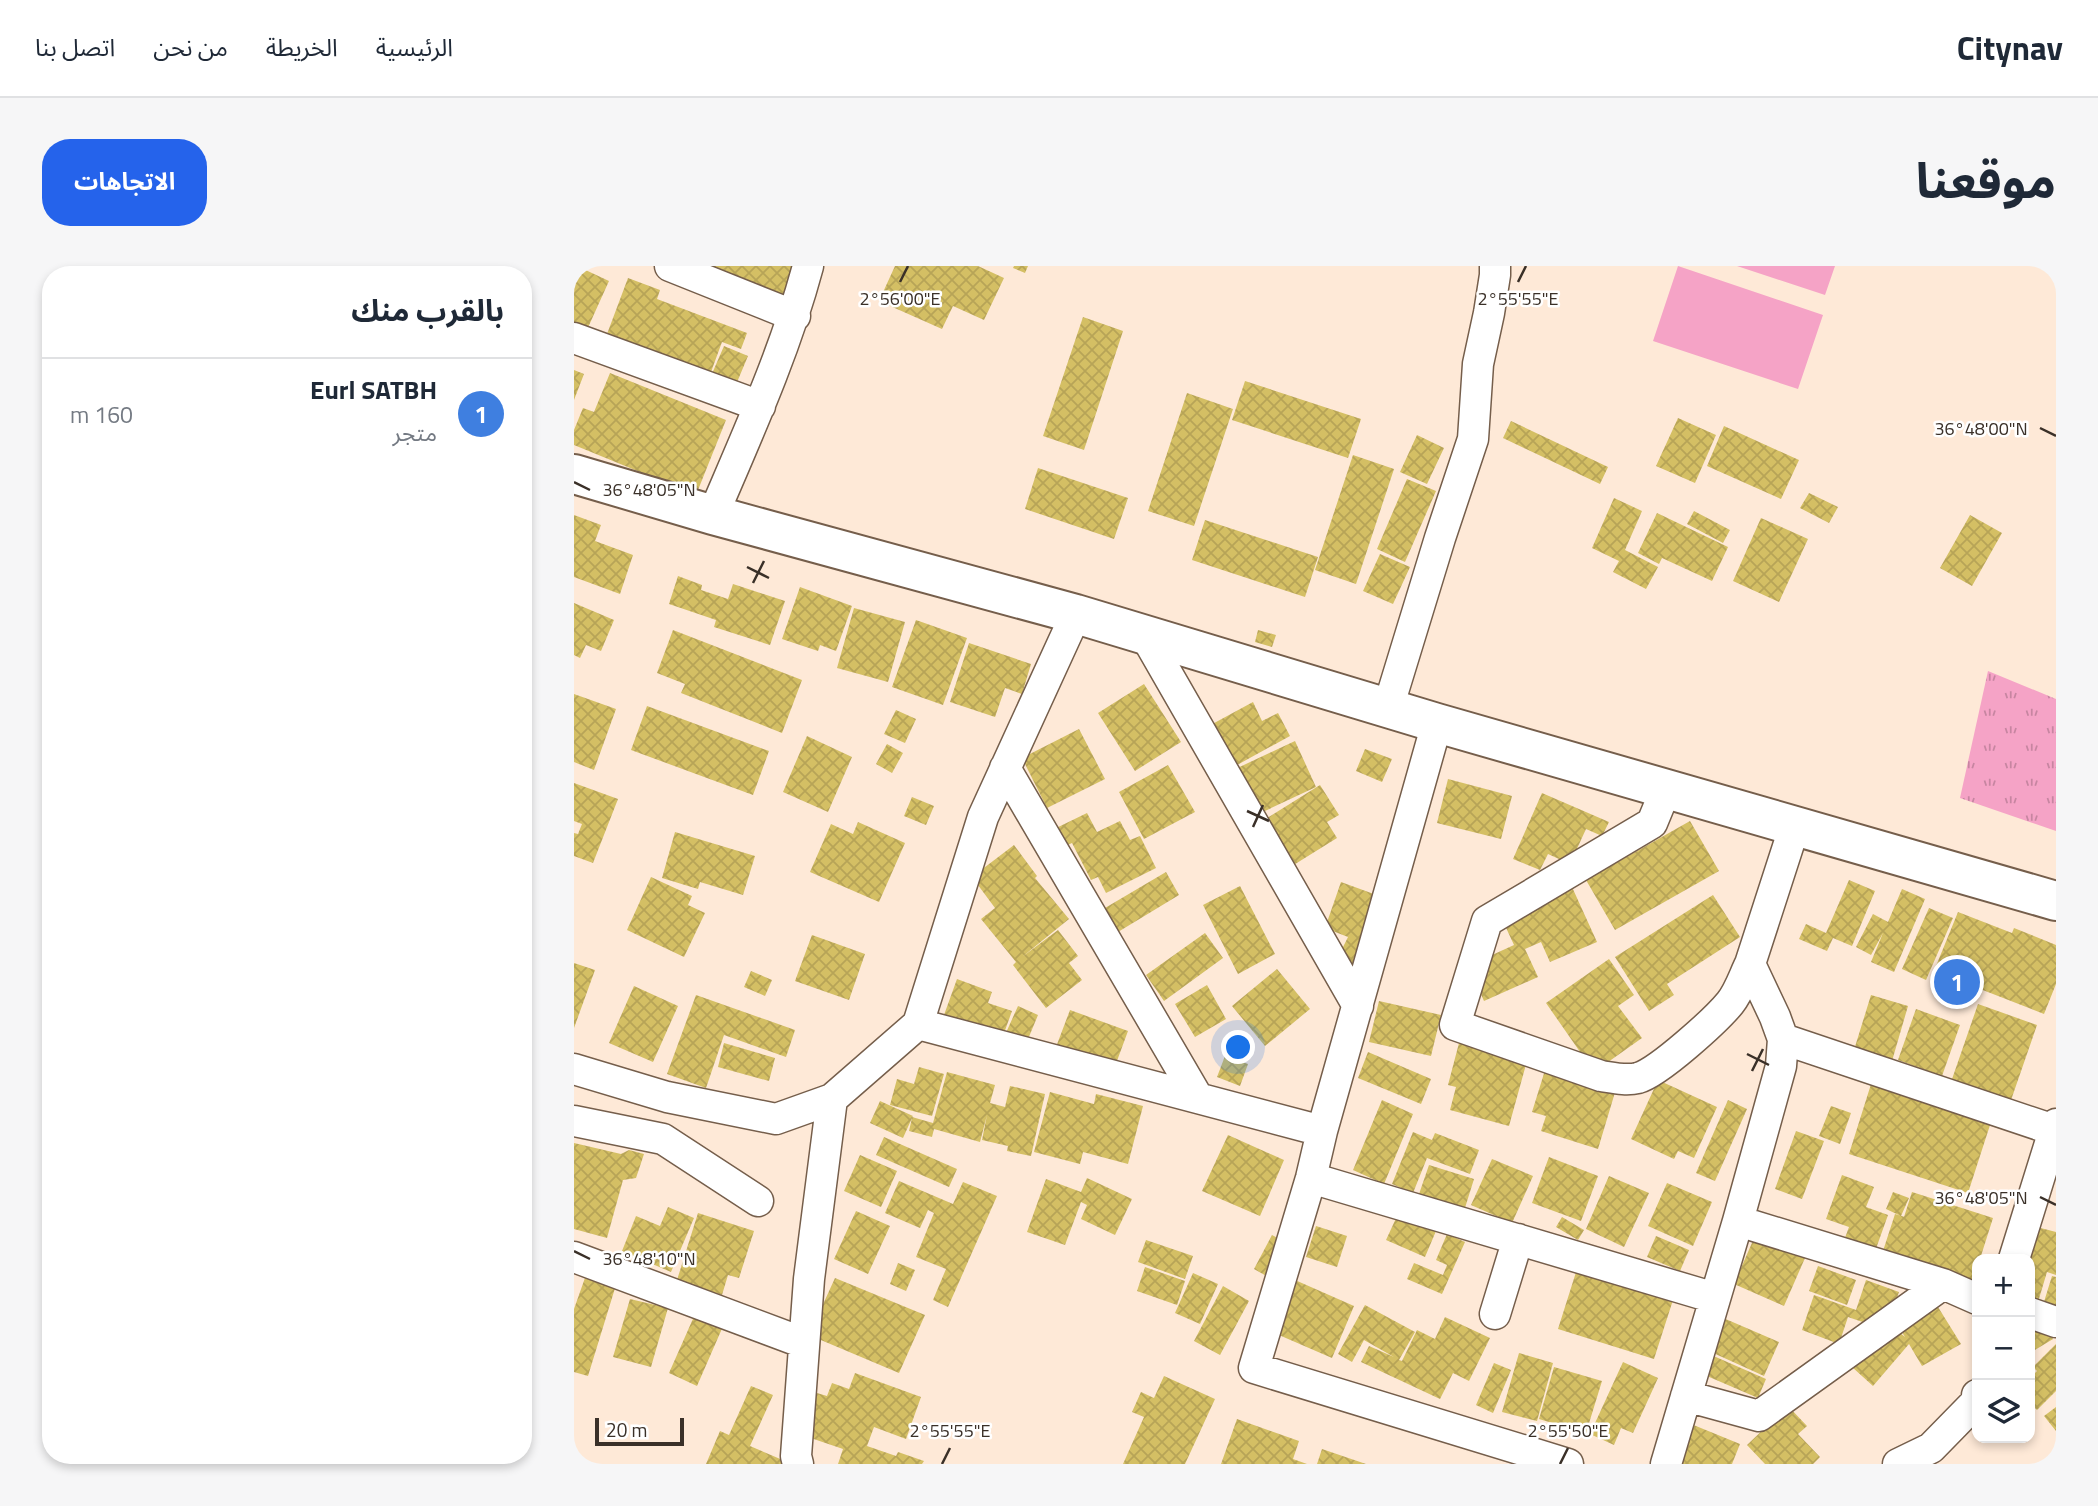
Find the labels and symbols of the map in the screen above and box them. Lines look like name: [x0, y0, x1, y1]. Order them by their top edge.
text: 2°56'00"E: [860, 285, 940, 312]
text: 2°55'55"E: [1478, 285, 1558, 312]
text: 36°48'00"N: [1934, 415, 2028, 442]
text: 36°48'05"N: [602, 476, 696, 503]
pin: 1: [1934, 956, 1980, 1008]
your location: [1221, 1030, 1255, 1064]
text: 36°48'05"N: [1934, 1184, 2028, 1211]
text: 36°48'10"N: [602, 1245, 696, 1272]
scale bar: [595, 1415, 684, 1447]
text: 2°55'55"E: [910, 1417, 990, 1444]
text: 2°55'50"E: [1528, 1417, 1608, 1444]

